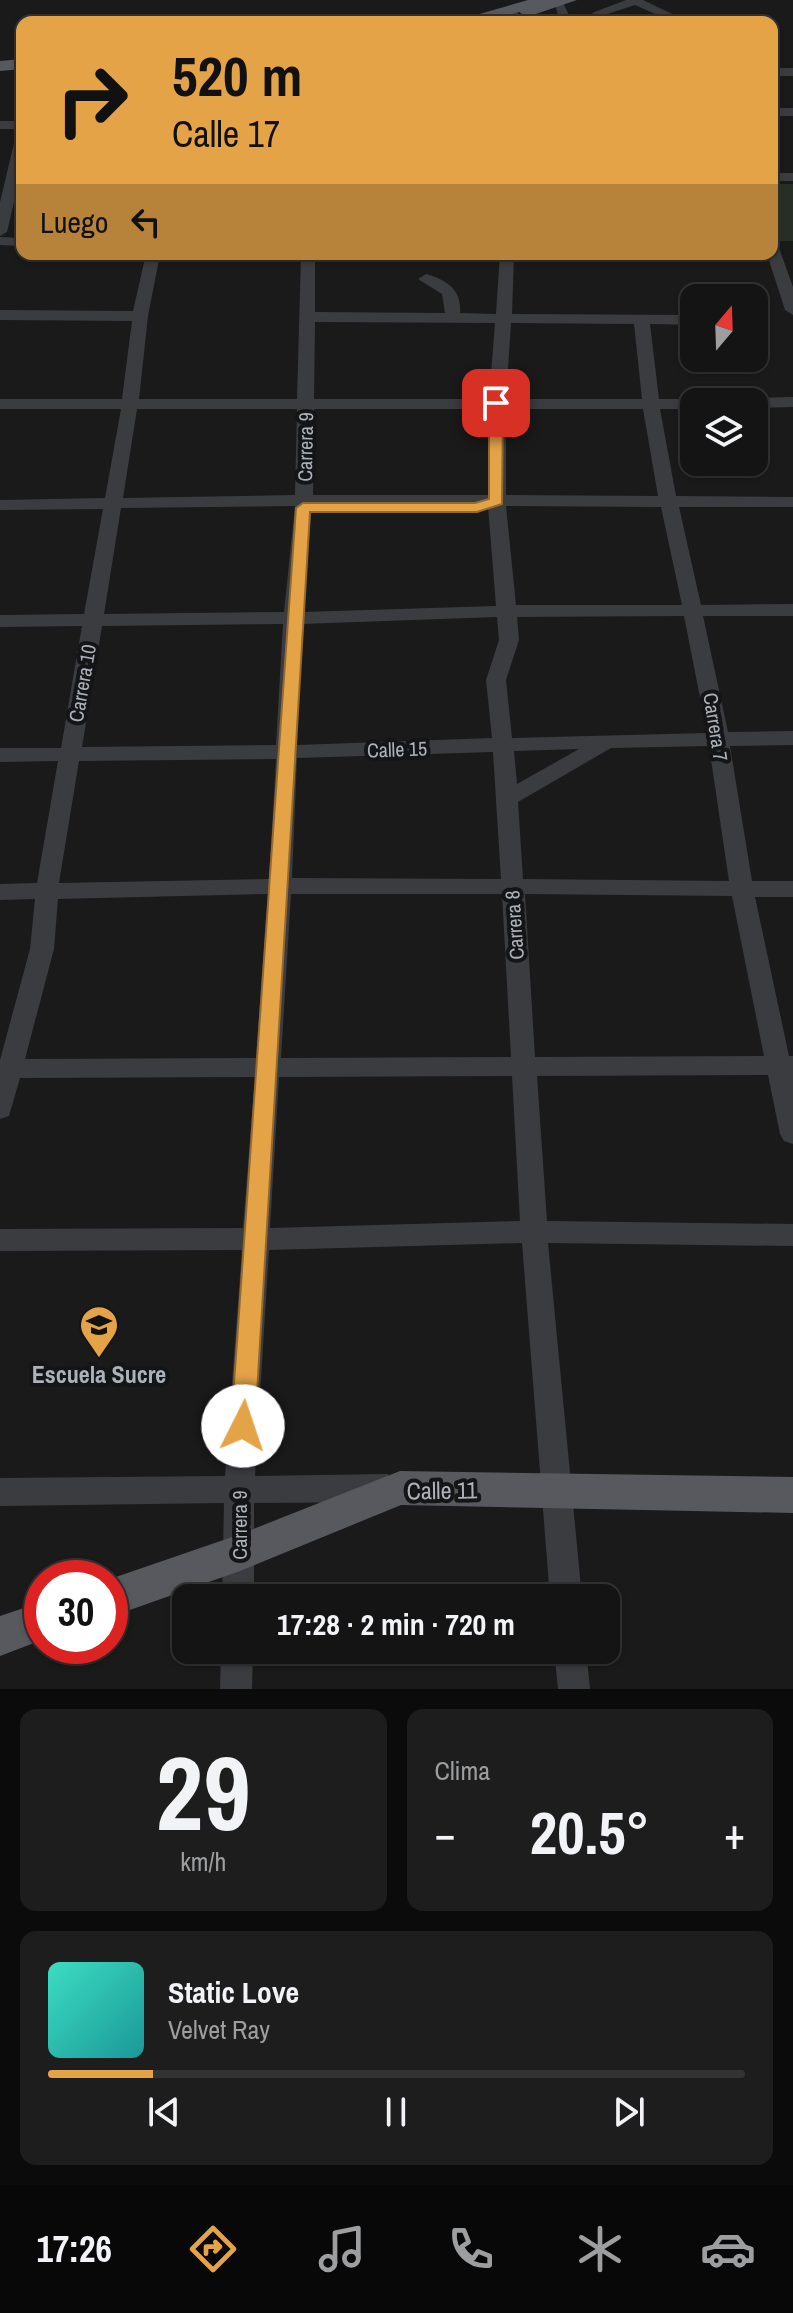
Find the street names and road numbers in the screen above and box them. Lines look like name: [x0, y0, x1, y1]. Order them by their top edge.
street label: Carrera 9: [291, 412, 319, 482]
street label: Carrera 10: [62, 642, 102, 724]
street label: Carrera 7: [697, 691, 735, 763]
street label: Calle 15: [366, 734, 428, 764]
street label: Carrera 8: [498, 890, 530, 960]
street label: Calle 11: [406, 1473, 478, 1507]
street label: Carrera 9: [226, 1490, 253, 1560]

